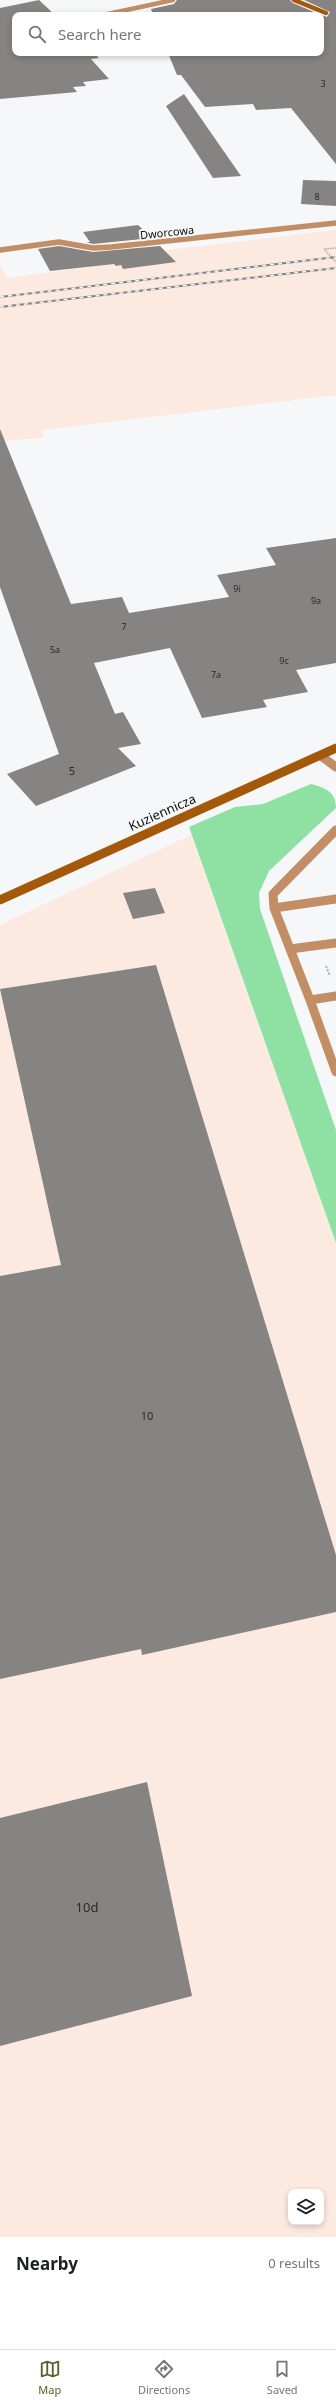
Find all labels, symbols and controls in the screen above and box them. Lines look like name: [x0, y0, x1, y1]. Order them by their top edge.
search box: [12, 12, 324, 56]
icon: search: [26, 23, 48, 45]
text: Search here: [58, 24, 141, 44]
house number: 3: [320, 77, 326, 90]
house number: 8: [314, 190, 320, 203]
street label: Dworcowa: [139, 222, 195, 242]
house number: 9i: [233, 582, 241, 595]
house number: 9a: [311, 594, 321, 607]
house number: 7: [121, 620, 127, 633]
house number: 5a: [50, 643, 60, 656]
house number: 9c: [279, 654, 289, 667]
house number: 7a: [211, 668, 221, 681]
house number: 5: [69, 763, 75, 778]
street label: Kuziennicza: [125, 789, 199, 835]
house number: 10: [141, 1408, 153, 1423]
house number: 10d: [76, 1898, 98, 1916]
map controls: [288, 2189, 324, 2225]
button: layers: [288, 2189, 324, 2225]
text: Nearby: [16, 2252, 78, 2275]
text: 0 results: [268, 2254, 320, 2272]
tab: Map: [38, 2358, 61, 2397]
tab: Directions: [138, 2358, 190, 2397]
tab: Saved: [267, 2358, 298, 2397]

